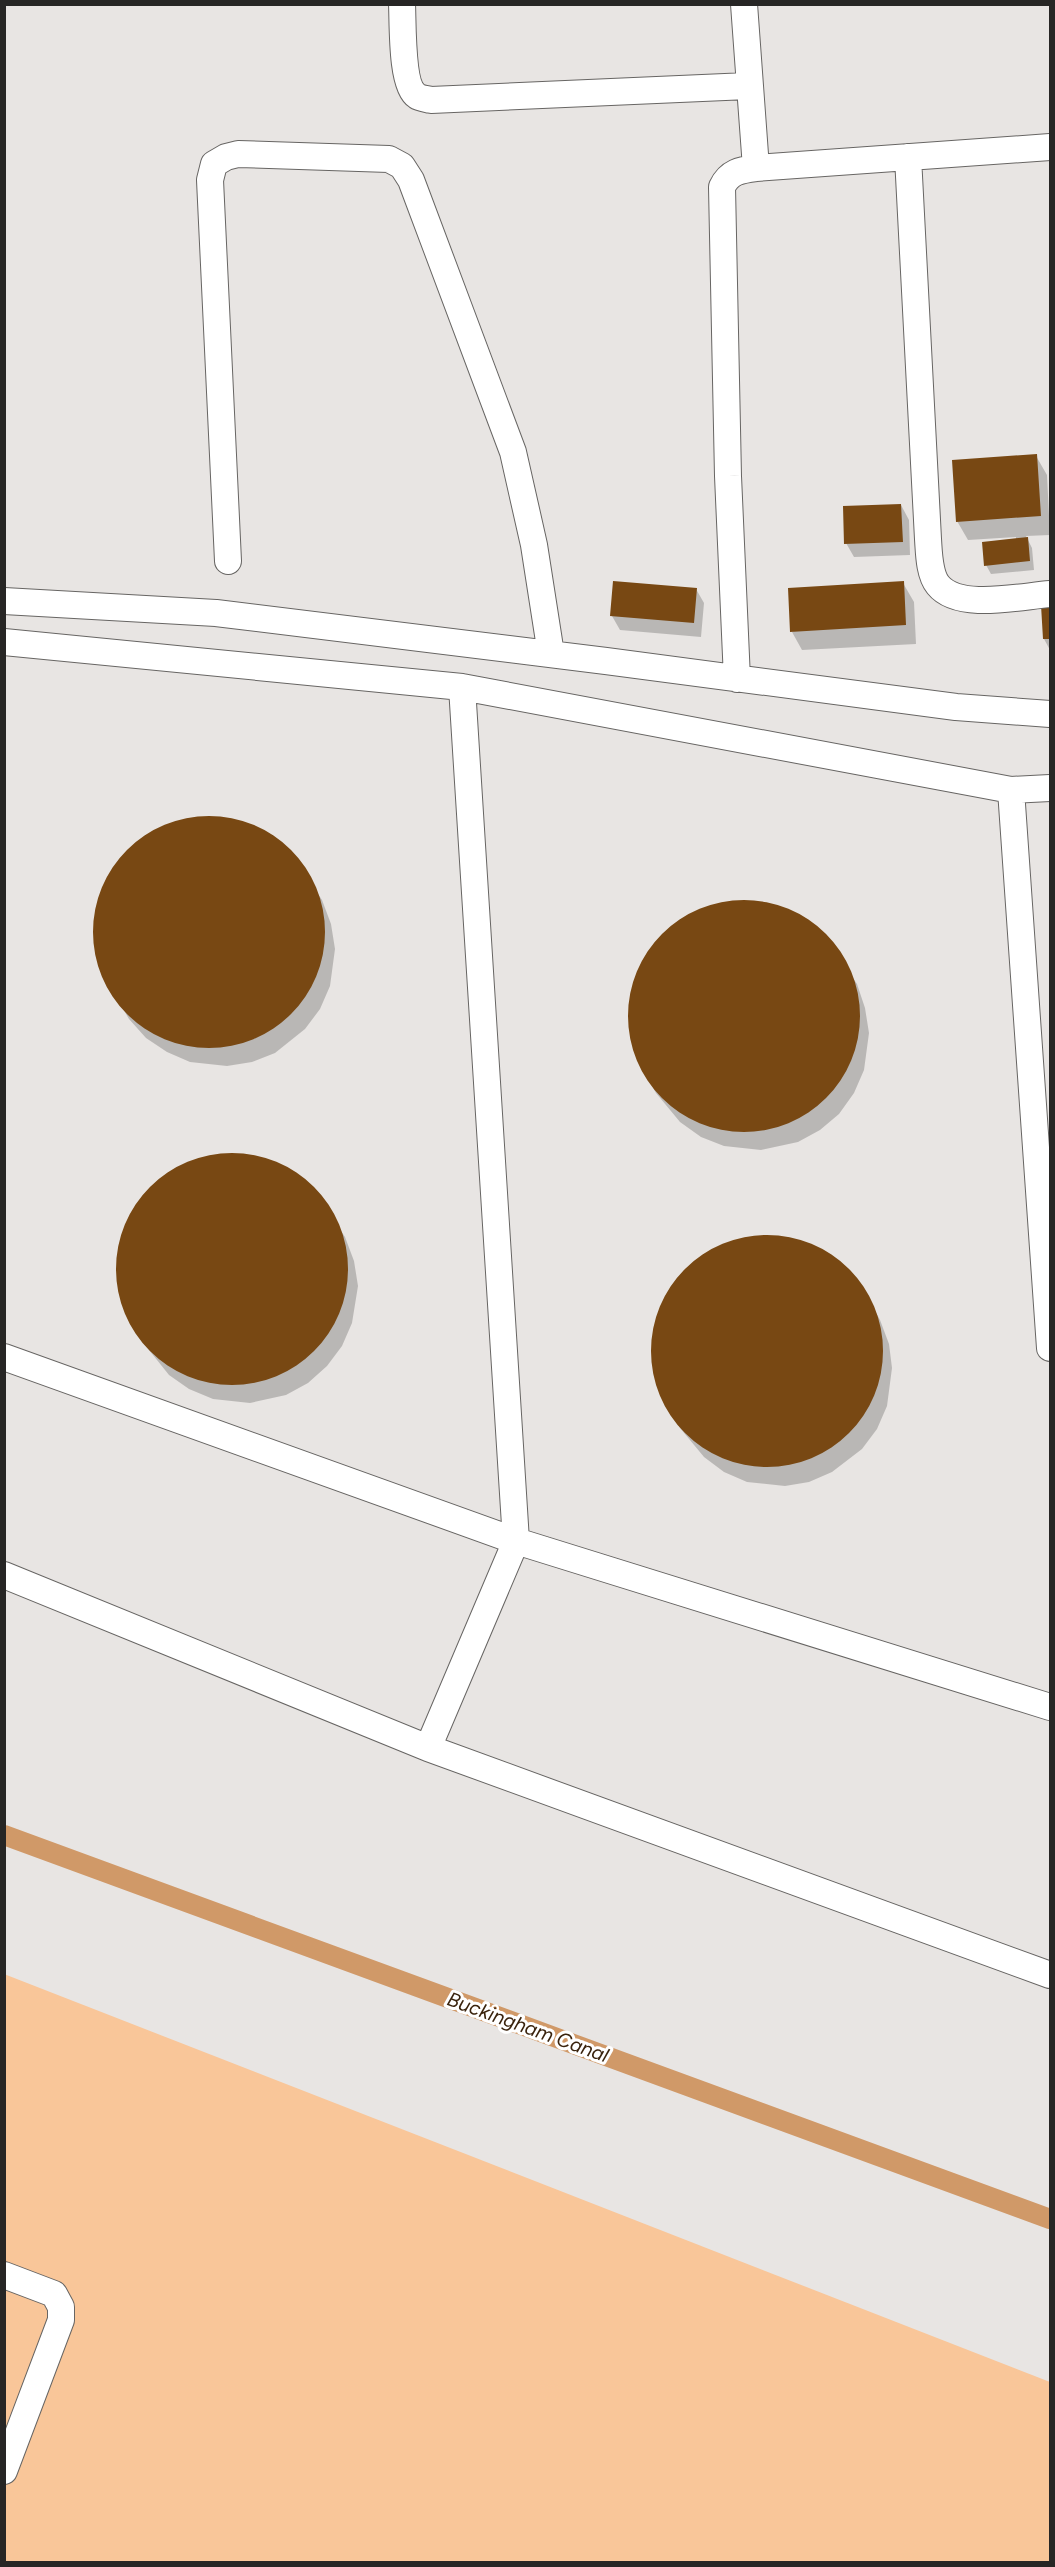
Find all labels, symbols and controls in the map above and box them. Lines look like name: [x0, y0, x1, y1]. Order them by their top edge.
water label: Buckingham Canal: [444, 1987, 612, 2068]

